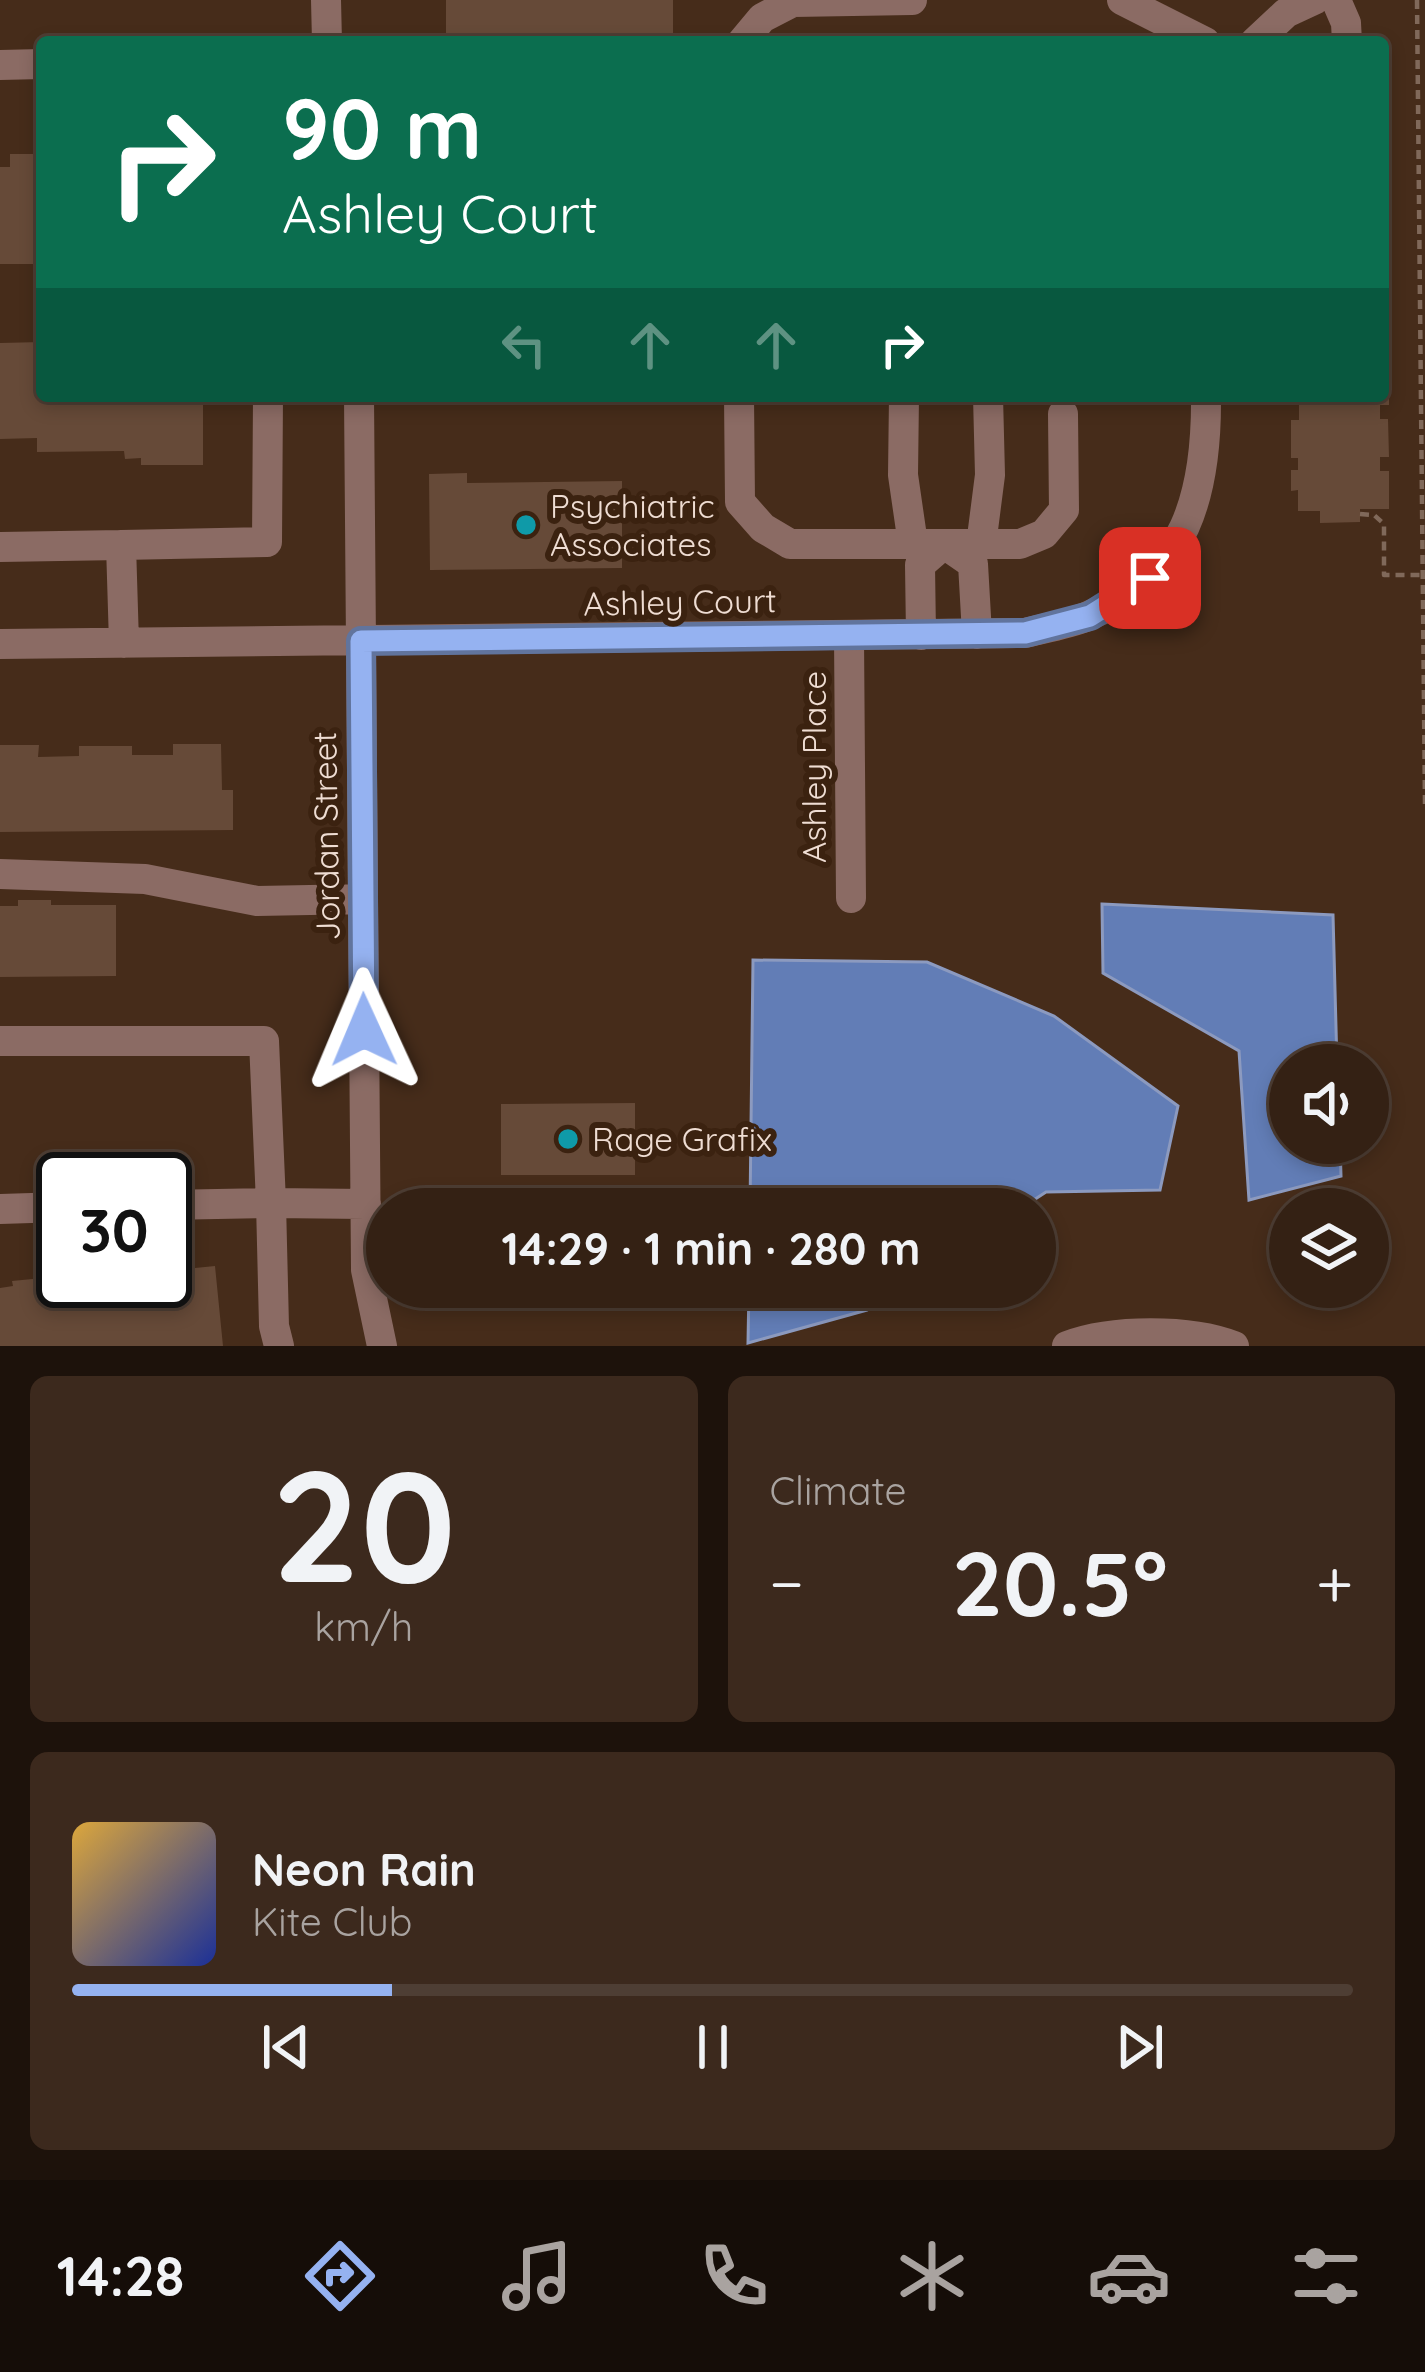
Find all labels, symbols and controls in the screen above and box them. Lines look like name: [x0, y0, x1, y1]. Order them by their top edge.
text: 90 m: [282, 75, 482, 180]
icon: right: [84, 84, 240, 240]
text: Ashley Court: [282, 179, 598, 247]
icon: left: [491, 312, 557, 378]
icon: ahead: [617, 312, 683, 378]
icon: ahead: [743, 312, 809, 378]
icon: right: [869, 312, 935, 378]
place label: Psychiatric Associates: [550, 485, 715, 564]
marker: Psychiatric Associates: [513, 512, 539, 538]
pin: [1099, 527, 1201, 629]
icon: arrive: [1117, 545, 1183, 611]
street label: Ashley Court: [583, 579, 777, 624]
street label: Ashley Place: [793, 671, 834, 863]
street label: Jordan Street: [303, 731, 348, 941]
position arrow: [301, 967, 427, 1093]
map controls: [1269, 1044, 1389, 1308]
button: sound: [1269, 1044, 1389, 1164]
place label: Rage Grafix: [592, 1118, 772, 1159]
marker: Rage Grafix: [555, 1126, 581, 1152]
speed limit sign: 30: [36, 1152, 192, 1308]
button: layers: [1269, 1188, 1389, 1308]
text: 14:29 · 1 min · 280 m: [502, 1220, 920, 1276]
text: 20: [271, 1426, 456, 1621]
text: Climate: [770, 1466, 907, 1515]
text: 20.5°: [952, 1526, 1168, 1639]
text: −: [770, 1541, 804, 1624]
text: +: [1316, 1541, 1353, 1624]
text: km/h: [314, 1602, 413, 1651]
text: Neon Rain: [252, 1841, 476, 1897]
text: Kite Club: [252, 1897, 412, 1946]
icon: previous: [253, 2014, 319, 2080]
icon: pause: [680, 2014, 746, 2080]
icon: next: [1107, 2014, 1173, 2080]
icon: directions: [298, 2234, 382, 2318]
icon: music: [495, 2234, 579, 2318]
icon: phone: [692, 2234, 776, 2318]
icon: climate: [890, 2234, 974, 2318]
icon: car: [1087, 2234, 1171, 2318]
icon: filters: [1284, 2234, 1368, 2318]
text: 14:28: [57, 2242, 184, 2310]

